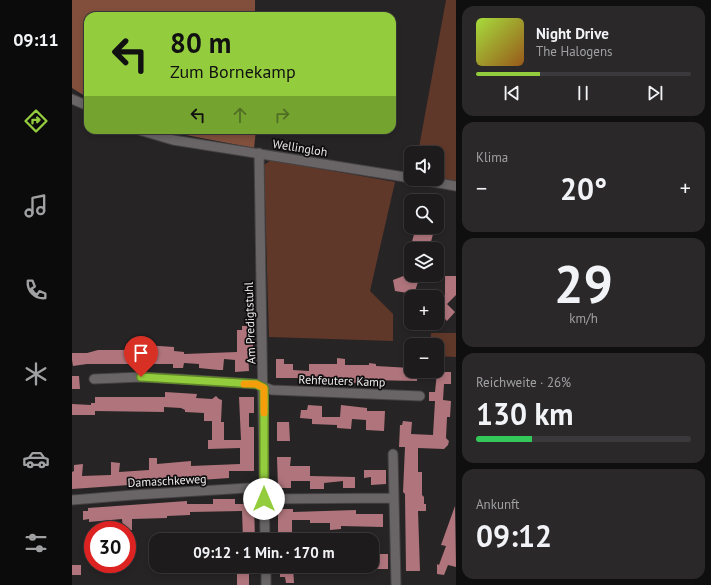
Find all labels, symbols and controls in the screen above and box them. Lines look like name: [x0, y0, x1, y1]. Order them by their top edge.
text: 80 m: [170, 24, 231, 61]
text: Night Drive: [536, 24, 609, 43]
text: 09:11: [13, 28, 59, 51]
icon: left: [104, 28, 156, 80]
text: The Halogens: [536, 43, 613, 60]
text: Zum Bornekamp: [170, 60, 296, 83]
icon: previous: [501, 82, 523, 104]
icon: pause: [572, 82, 594, 104]
icon: next: [644, 82, 666, 104]
icon: left: [187, 104, 209, 126]
icon: ahead: [229, 104, 251, 126]
icon: right: [271, 104, 293, 126]
icon: directions: [22, 107, 50, 135]
street label: Wellingloh: [272, 136, 329, 159]
map controls: [404, 146, 444, 378]
button: sound: [404, 146, 444, 186]
text: Klima: [476, 149, 508, 166]
text: 20°: [560, 169, 607, 208]
text: −: [476, 174, 487, 202]
text: +: [680, 174, 691, 202]
icon: music: [22, 192, 50, 220]
button: search: [404, 194, 444, 234]
button: layers: [404, 242, 444, 282]
text: 29: [554, 250, 613, 317]
icon: phone: [22, 276, 50, 304]
street label: Am Predigtstuhl: [241, 281, 258, 364]
button: +: [404, 290, 444, 330]
text: km/h: [569, 310, 598, 327]
pin: [124, 336, 158, 377]
button: −: [404, 338, 444, 378]
icon: arrive: [130, 342, 152, 364]
icon: climate: [22, 360, 50, 388]
street label: Rehfeuters Kamp: [298, 371, 386, 390]
text: Reichweite · 26%: [476, 374, 571, 391]
text: 130 km: [476, 394, 574, 433]
icon: car: [22, 445, 50, 473]
street label: Damaschkeweg: [127, 471, 207, 490]
position arrow: [243, 478, 285, 520]
text: Ankunft: [476, 496, 519, 513]
text: 09:12: [476, 516, 552, 555]
speed limit sign: 30: [84, 521, 136, 573]
icon: filters: [22, 529, 50, 557]
text: 09:12 · 1 Min. · 170 m: [193, 543, 335, 562]

